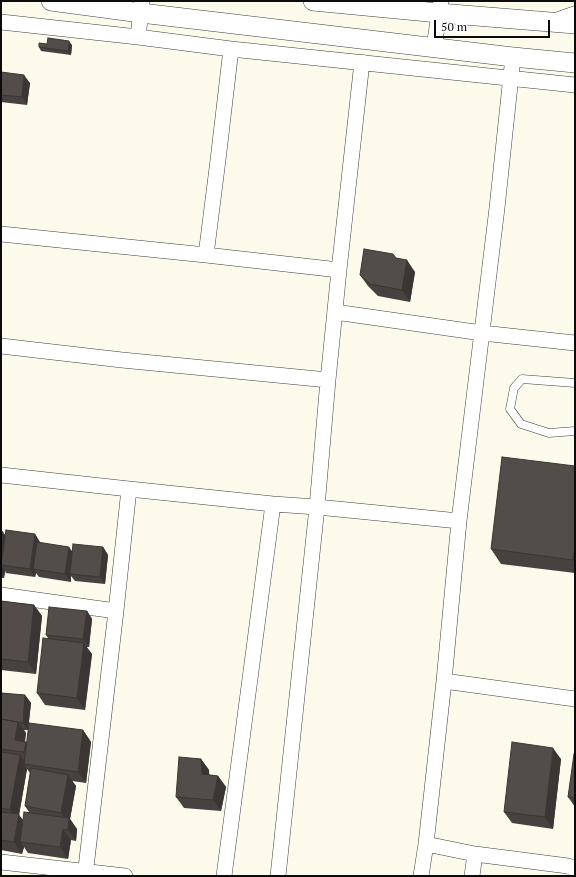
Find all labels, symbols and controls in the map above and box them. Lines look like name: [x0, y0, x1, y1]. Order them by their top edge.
scale bar: [436, 12, 552, 38]
text: 50 m: [441, 19, 467, 34]

